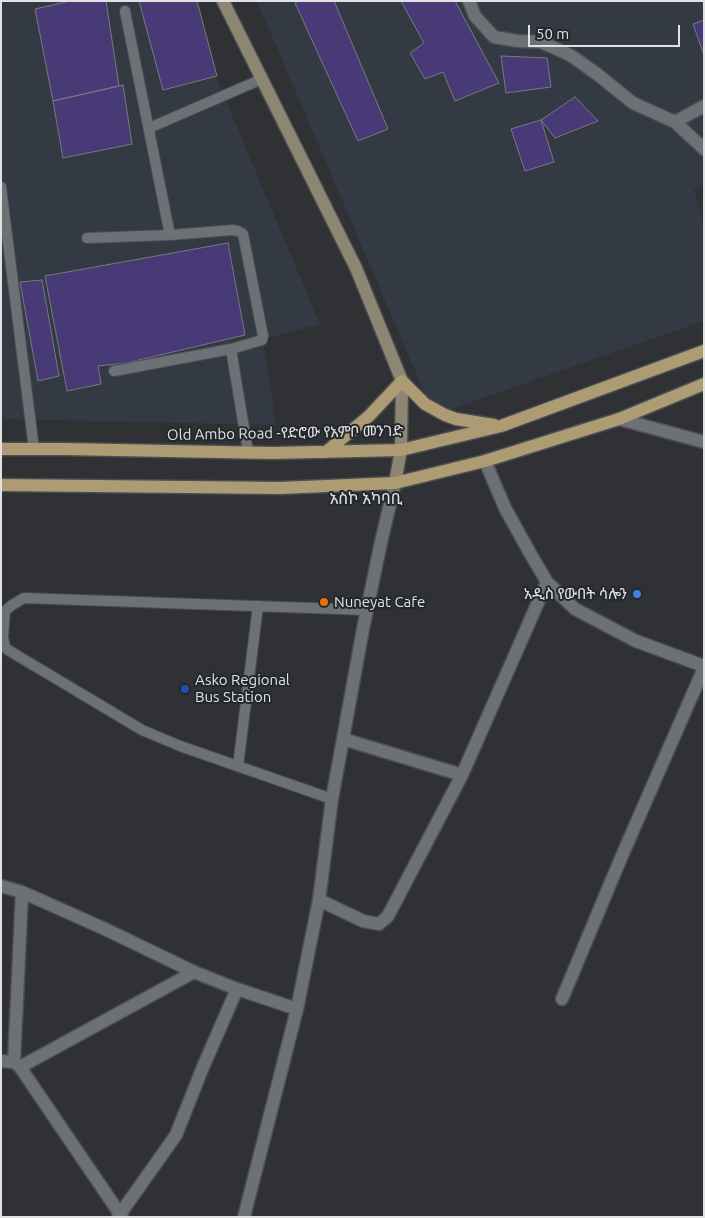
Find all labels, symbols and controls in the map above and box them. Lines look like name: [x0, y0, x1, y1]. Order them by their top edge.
scale bar: [530, 15, 682, 47]
text: 50 m: [536, 25, 569, 42]
street label: Old Ambo Road -የድሮው የአምቦ መንገድ: [167, 422, 403, 444]
district label: አስኮ አካባቢ: [330, 489, 402, 509]
place label: አዲስ የውበት ሳሎን: [524, 585, 627, 603]
marker: አዲስ የውበት ሳሎን: [631, 588, 643, 600]
place label: Nuneyat Cafe: [334, 593, 425, 611]
marker: Nuneyat Cafe: [318, 596, 330, 608]
place label: Asko Regional Bus Station: [195, 671, 290, 706]
marker: Asko Regional Bus Station: [179, 683, 191, 695]

